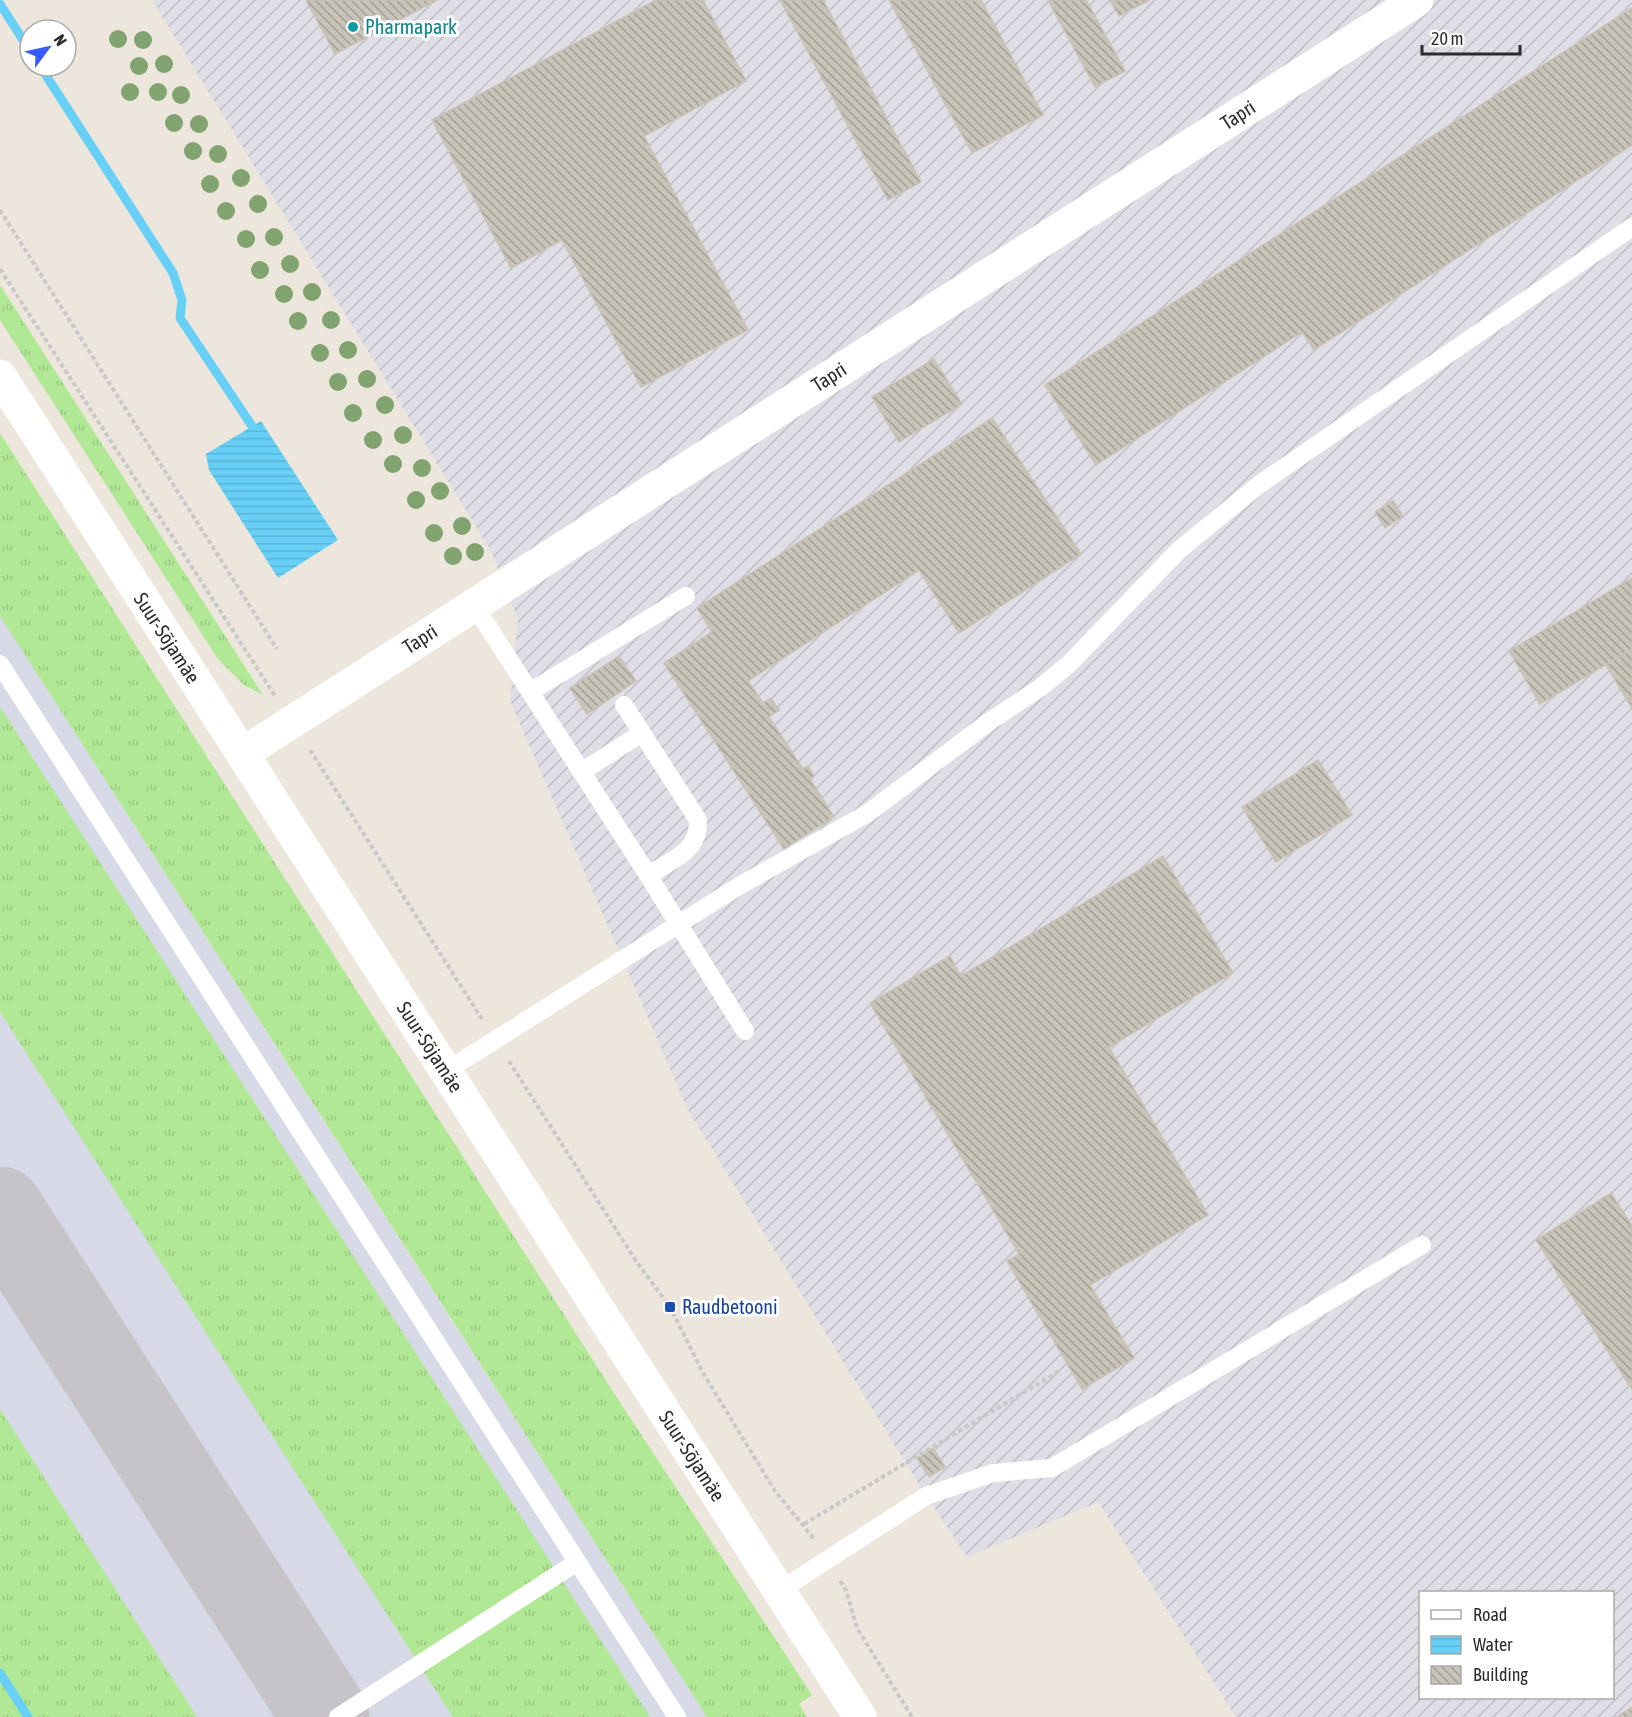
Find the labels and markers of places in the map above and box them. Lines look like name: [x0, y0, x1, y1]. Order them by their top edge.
place label: Pharmapark: [365, 15, 457, 38]
marker: Pharmapark: [346, 20, 360, 34]
place label: Raudbetooni: [682, 1295, 778, 1318]
marker: Raudbetooni: [663, 1300, 677, 1314]

